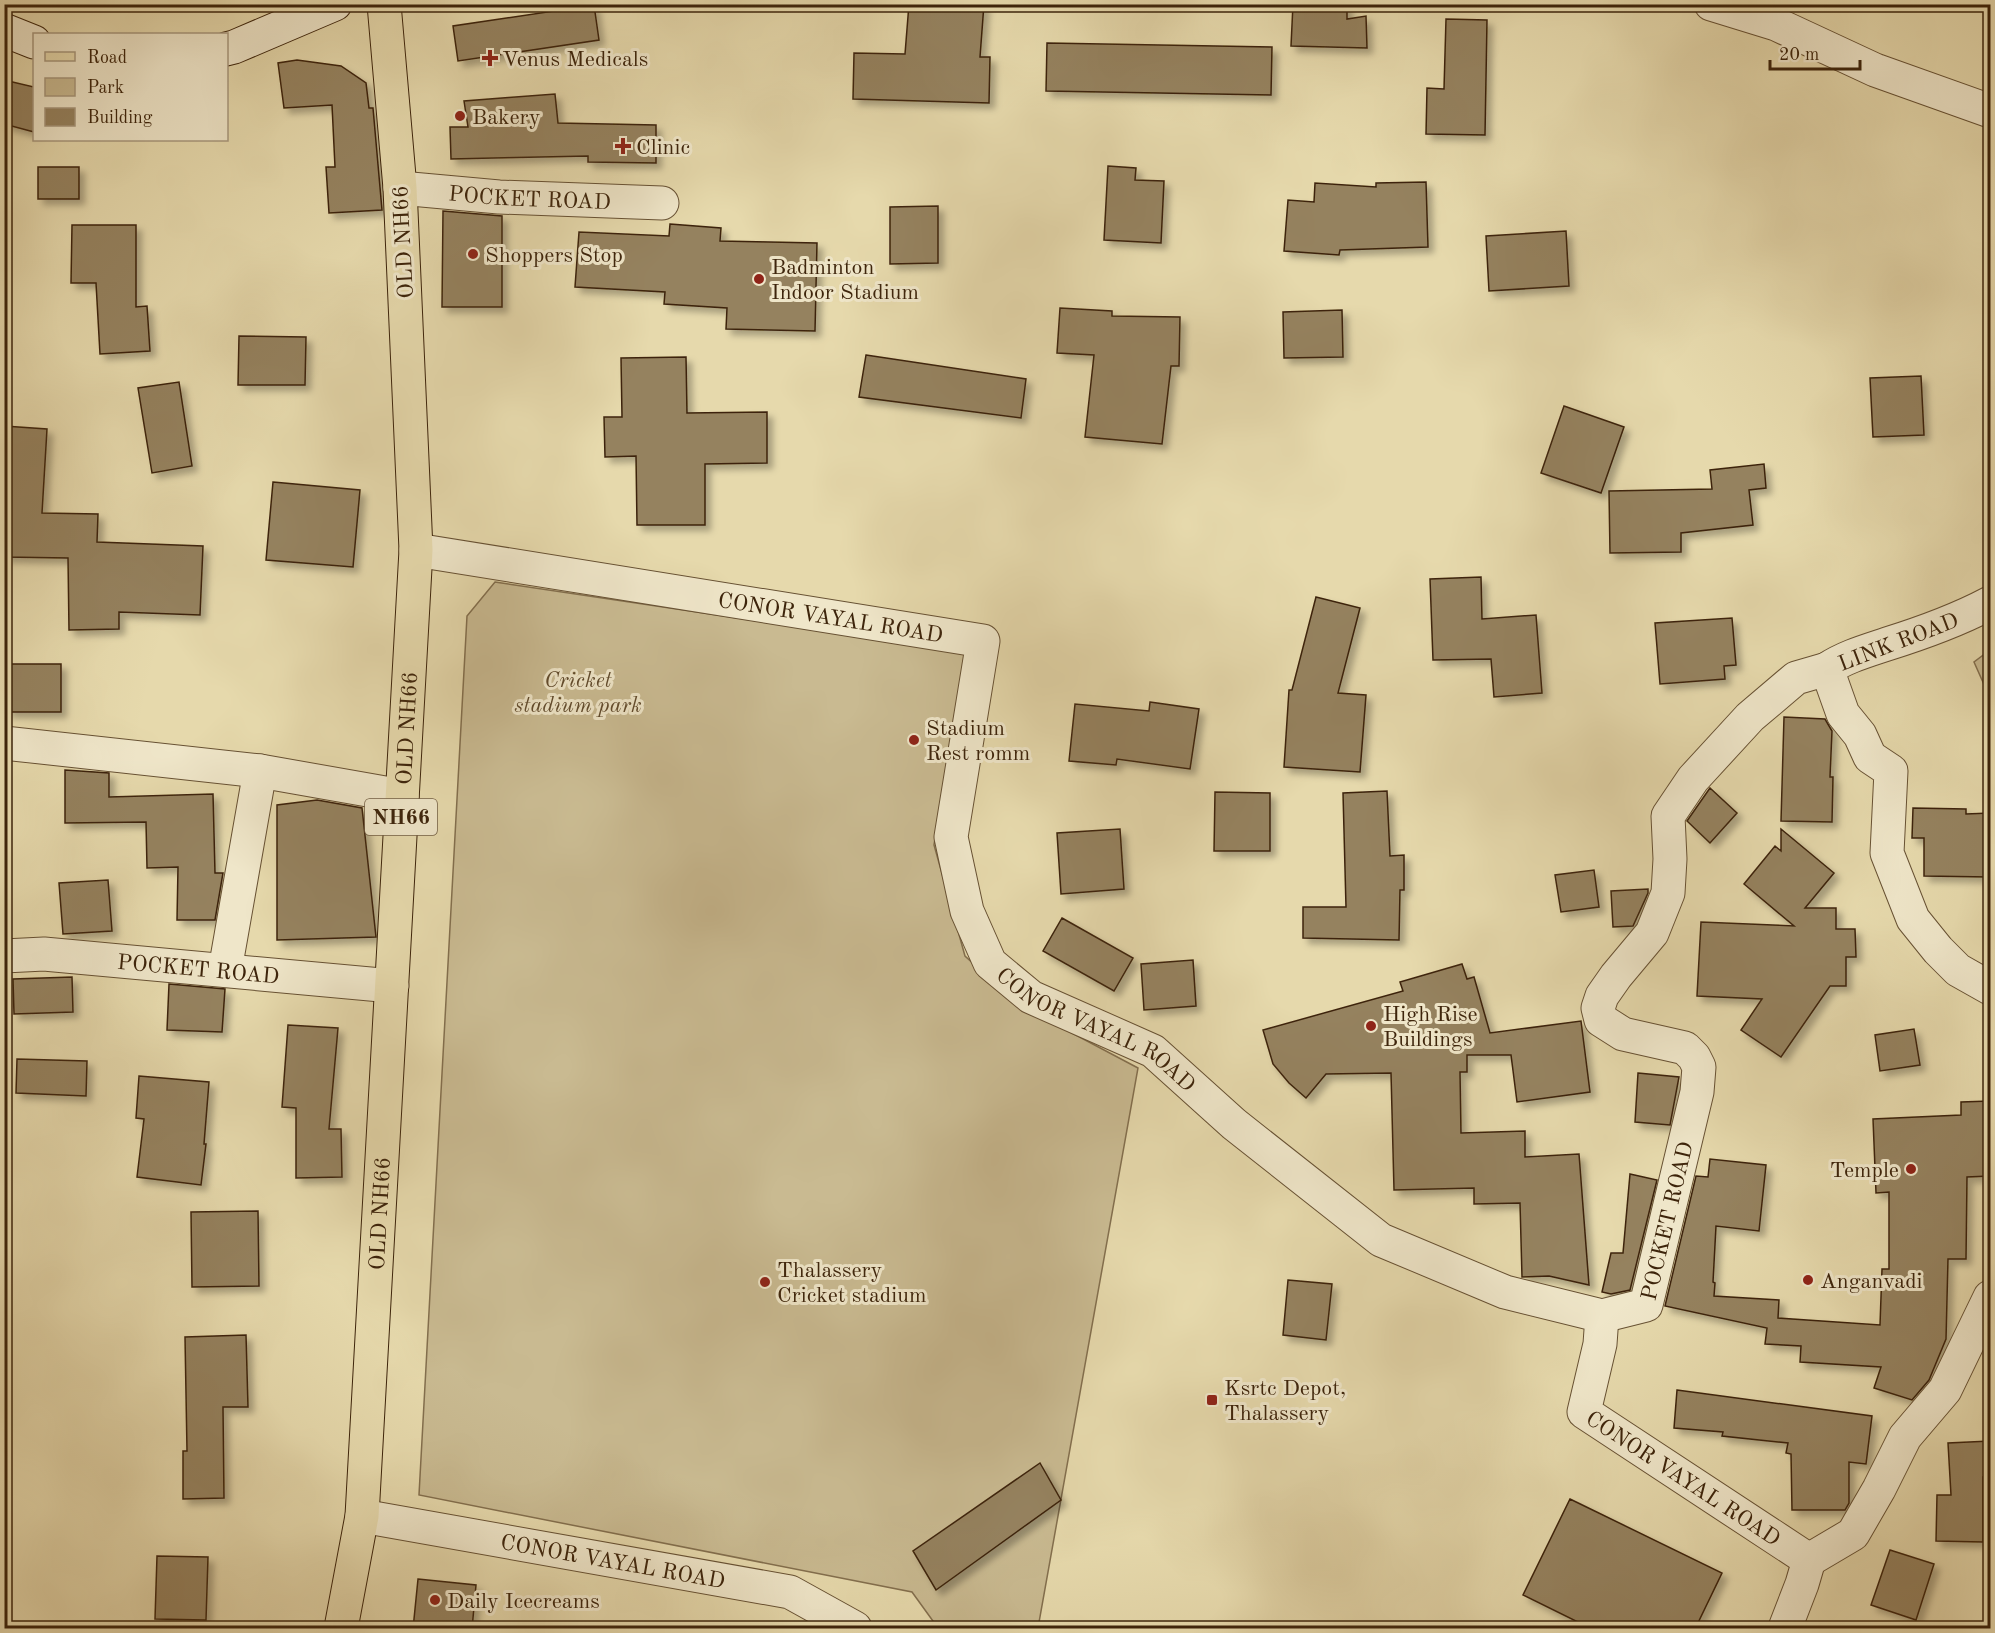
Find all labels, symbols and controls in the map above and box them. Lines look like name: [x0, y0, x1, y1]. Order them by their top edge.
legend: [33, 33, 228, 141]
scale bar: [1770, 33, 1860, 71]
text: 20 m: [1779, 46, 1819, 64]
text: Road: [87, 49, 127, 67]
place label: Venus Medicals: [502, 49, 648, 71]
marker: Venus Medicals: [483, 51, 497, 65]
text: Park: [87, 79, 124, 97]
place label: Bakery: [472, 107, 541, 129]
text: Building: [87, 109, 153, 127]
marker: Bakery: [453, 109, 467, 123]
marker: Clinic: [614, 137, 632, 155]
place label: Clinic: [636, 137, 690, 159]
street label: POCKET ROAD: [447, 183, 611, 214]
street label: OLD NH66: [390, 185, 418, 299]
place label: Shoppers Stop: [485, 245, 623, 267]
marker: Shoppers Stop: [466, 247, 480, 261]
place label: Badminton Indoor Stadium: [771, 257, 919, 304]
marker: Badminton Indoor Stadium: [752, 272, 766, 286]
street label: CONOR VAYAL ROAD: [716, 590, 944, 647]
street label: LINK ROAD: [1836, 610, 1962, 676]
park label: Cricket stadium park: [514, 670, 642, 717]
street label: OLD NH66: [394, 671, 422, 785]
place label: Stadium Rest romm: [926, 718, 1030, 765]
marker: Stadium Rest romm: [907, 733, 921, 747]
road number: NH66: [365, 799, 437, 835]
street label: POCKET ROAD: [116, 952, 280, 989]
street label: CONOR VAYAL ROAD: [992, 964, 1199, 1097]
place label: High Rise Buildings: [1383, 1004, 1478, 1051]
marker: High Rise Buildings: [1364, 1019, 1378, 1033]
street label: POCKET ROAD: [1638, 1140, 1698, 1303]
street label: OLD NH66: [367, 1156, 395, 1271]
place label: Temple: [1830, 1160, 1899, 1182]
marker: Temple: [1904, 1162, 1918, 1176]
place label: Thalassery Cricket stadium: [777, 1260, 926, 1307]
place label: Anganvadi: [1820, 1271, 1923, 1293]
marker: Anganvadi: [1801, 1273, 1815, 1287]
marker: Thalassery Cricket stadium: [758, 1275, 772, 1289]
place label: Ksrtc Depot, Thalassery: [1224, 1378, 1346, 1425]
marker: Ksrtc Depot, Thalassery: [1205, 1393, 1219, 1407]
street label: CONOR VAYAL ROAD: [1581, 1407, 1784, 1551]
street label: CONOR VAYAL ROAD: [499, 1532, 727, 1593]
place label: Daily Icecreams: [447, 1591, 600, 1613]
marker: Daily Icecreams: [428, 1593, 442, 1607]

